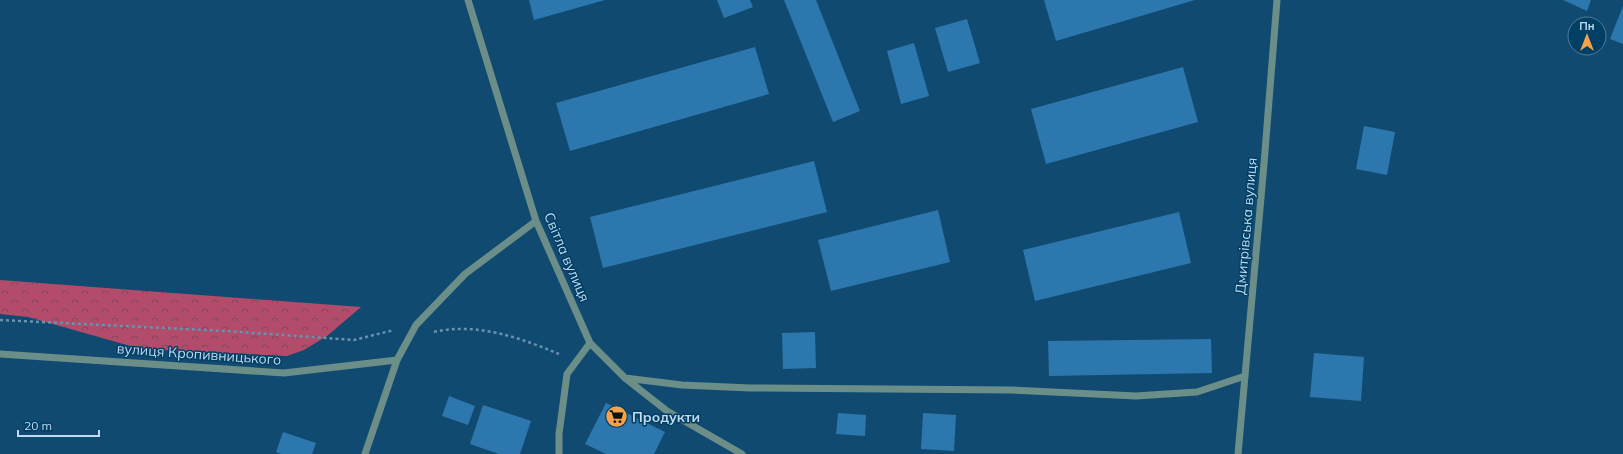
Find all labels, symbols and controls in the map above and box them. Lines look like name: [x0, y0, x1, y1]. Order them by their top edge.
north arrow: [1567, 16, 1607, 56]
text: Пн: [1579, 19, 1595, 33]
street label: Дмитрівська вулиця: [1231, 157, 1261, 295]
street label: Світла вулиця: [540, 210, 594, 304]
street label: вулиця Кропивницького: [116, 339, 282, 369]
supermarket icon: Продукти: [604, 404, 630, 430]
place label: Продукти: [632, 408, 700, 426]
scale bar: [18, 412, 99, 438]
text: 20 m: [24, 418, 52, 433]

